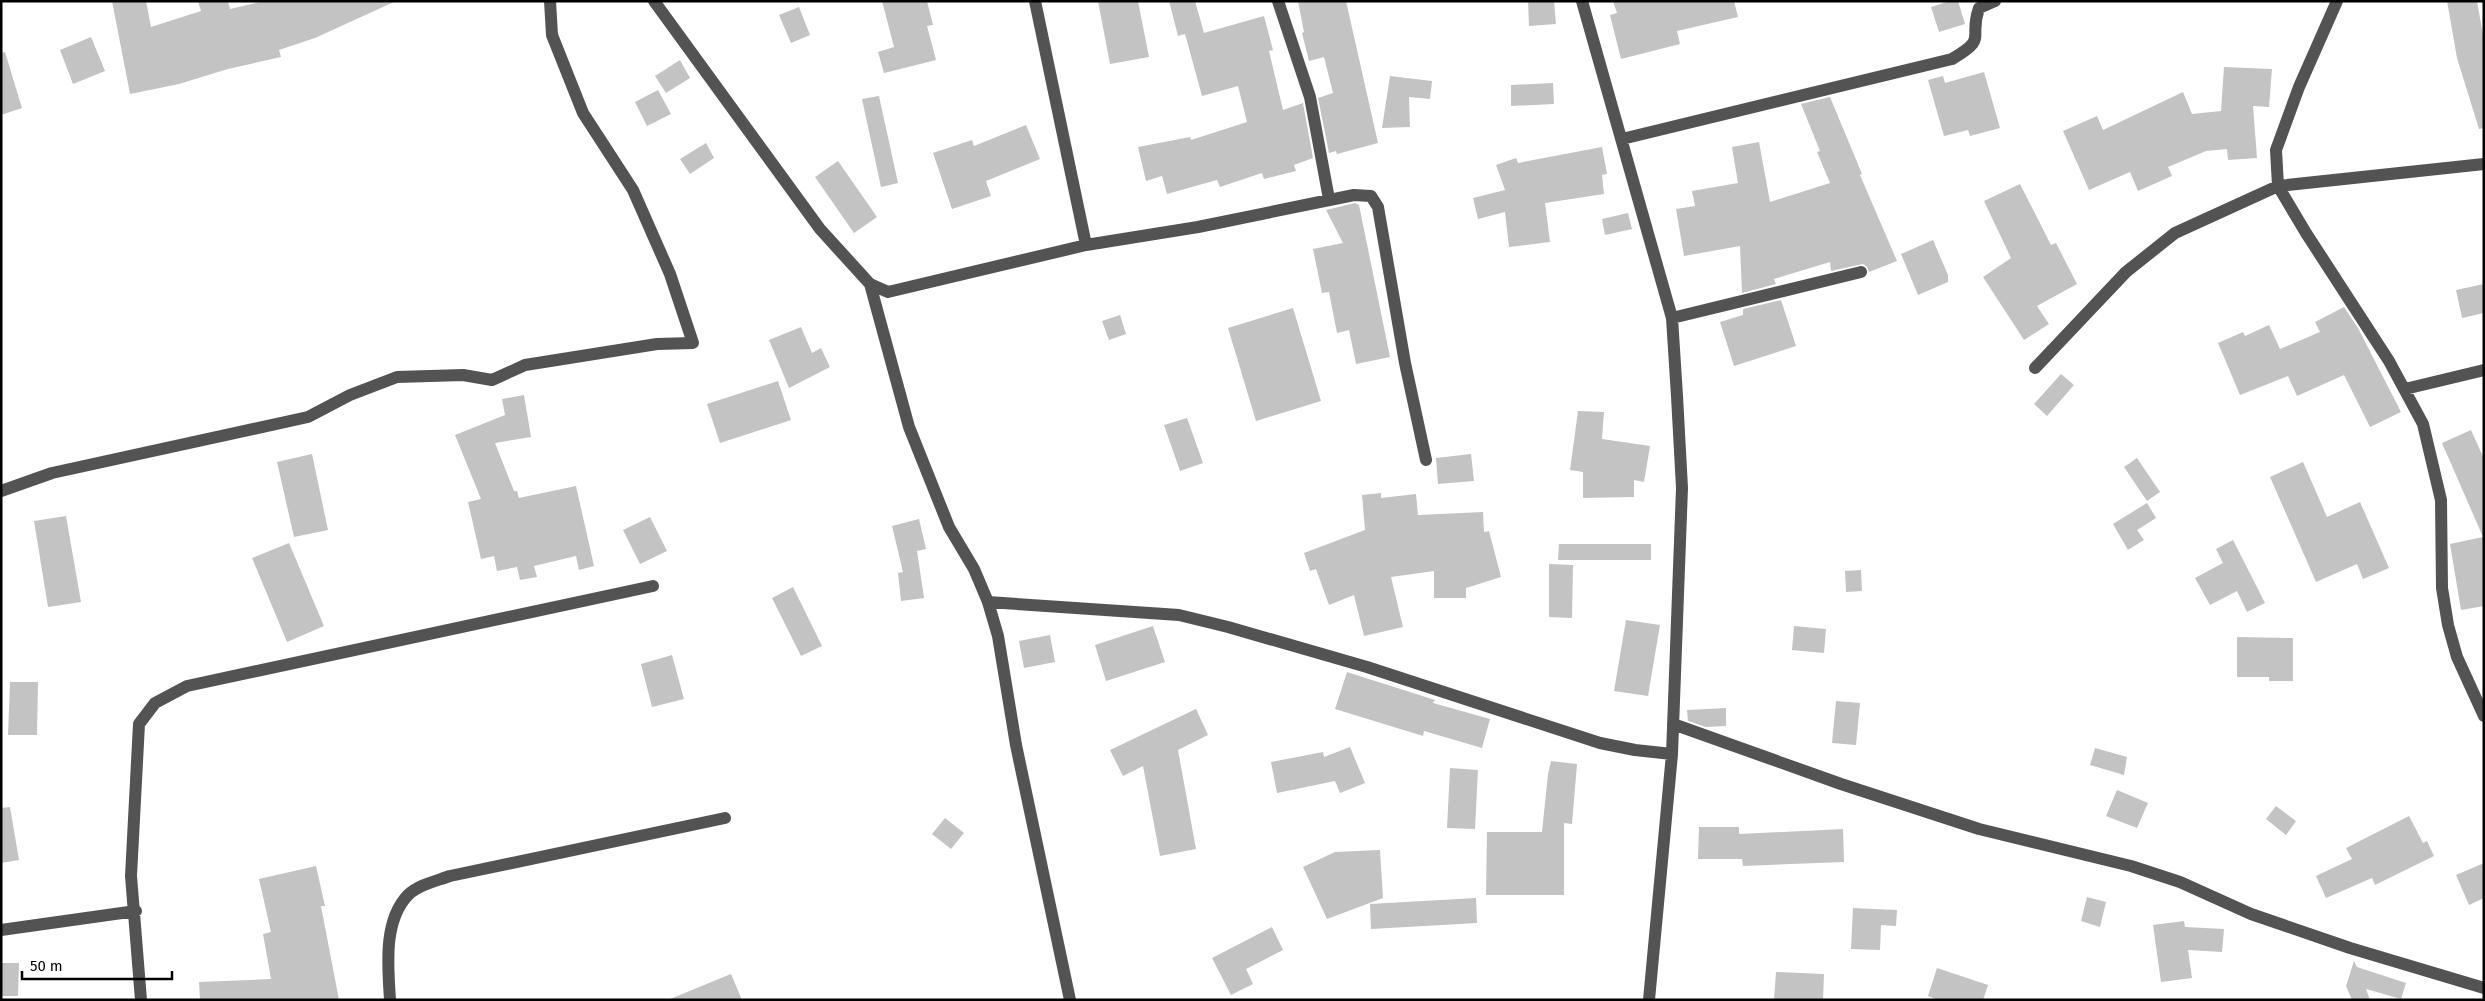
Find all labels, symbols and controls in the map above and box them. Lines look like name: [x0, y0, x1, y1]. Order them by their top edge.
scale bar: [22, 948, 172, 980]
text: 50 m: [30, 957, 63, 975]

